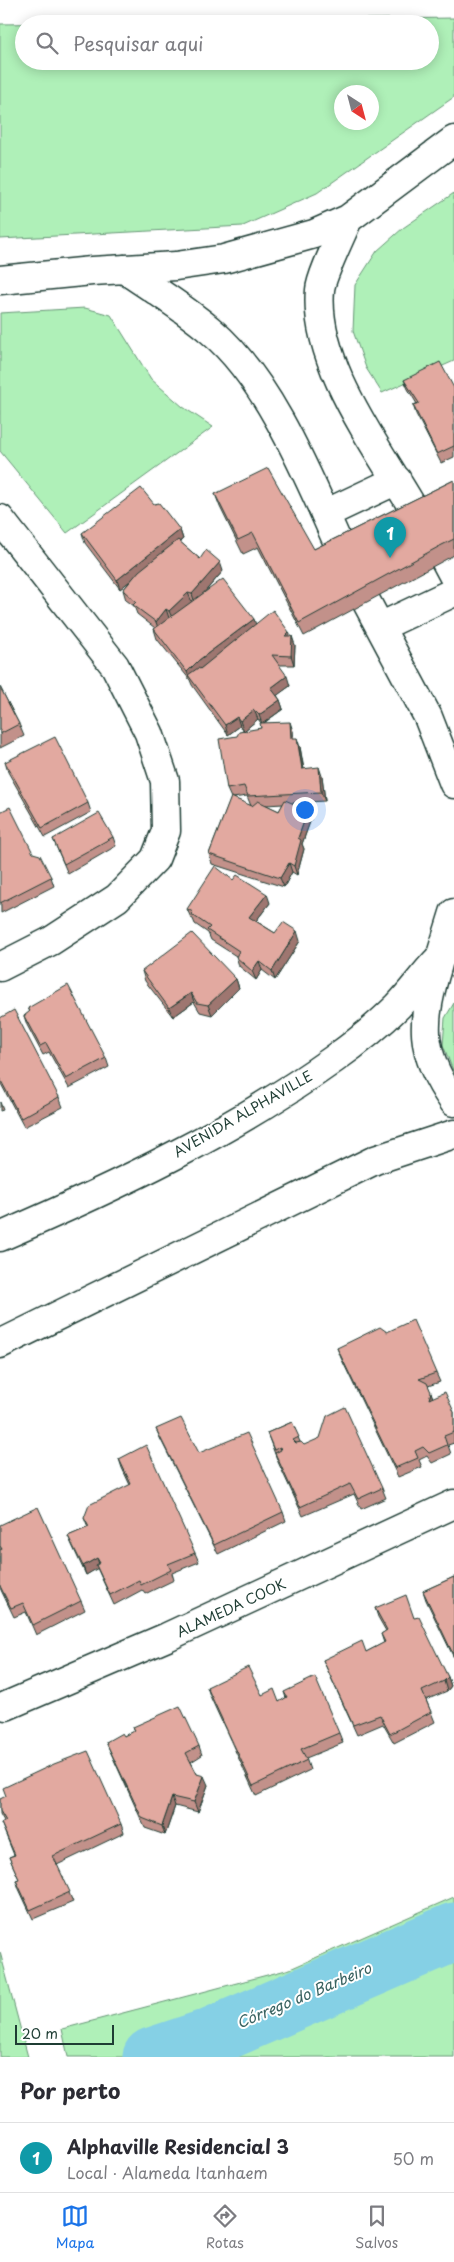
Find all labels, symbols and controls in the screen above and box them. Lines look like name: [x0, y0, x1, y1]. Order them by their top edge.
search box: [15, 15, 439, 70]
icon: search: [33, 29, 61, 57]
text: Pesquisar aqui: [73, 29, 203, 57]
north arrow: [334, 85, 379, 130]
pin: 1: [374, 517, 406, 558]
your location: [292, 797, 318, 823]
street label: AVENIDA ALPHAVILLE: [169, 1065, 316, 1162]
street label: ALAMEDA COOK: [173, 1573, 289, 1642]
water label: Córrego do Barbeiro: [232, 1956, 375, 2033]
scale bar: [15, 2022, 114, 2045]
text: 20 m: [22, 2023, 58, 2044]
text: Por perto: [20, 2074, 120, 2106]
text: Alphaville Residencial 3: [67, 2132, 289, 2160]
text: 1: [32, 2146, 40, 2170]
text: 50 m: [393, 2146, 434, 2170]
text: Local · Alameda Itanhaem: [67, 2160, 268, 2184]
tab: Mapa: [56, 2202, 94, 2253]
tab: Rotas: [206, 2202, 244, 2253]
tab: Salvos: [355, 2202, 398, 2253]

